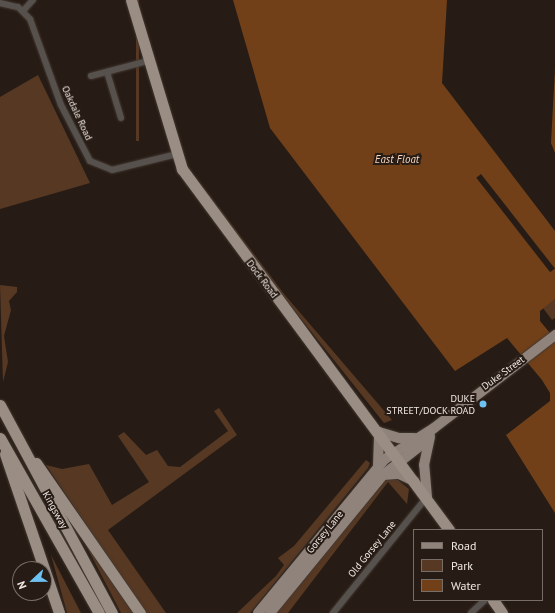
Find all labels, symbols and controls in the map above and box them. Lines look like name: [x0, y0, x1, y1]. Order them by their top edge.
street label: Oakdale Road: [59, 84, 95, 142]
water label: East Float: [375, 152, 419, 166]
street label: Dock Road: [244, 257, 280, 301]
street label: Duke Street: [479, 353, 527, 393]
place label: DUKE STREET/DOCK ROAD: [386, 392, 475, 416]
marker: DUKE STREET/DOCK ROAD: [478, 399, 488, 409]
street label: Kingsway: [40, 489, 70, 531]
street label: Gorsey Lane: [304, 508, 346, 556]
street label: Old Gorsey Lane: [345, 518, 399, 580]
legend: [413, 529, 543, 601]
text: Road: [451, 538, 476, 553]
text: Park: [451, 558, 473, 573]
north arrow: [12, 561, 52, 601]
text: Water: [451, 578, 481, 593]
text: N: [14, 579, 30, 591]

